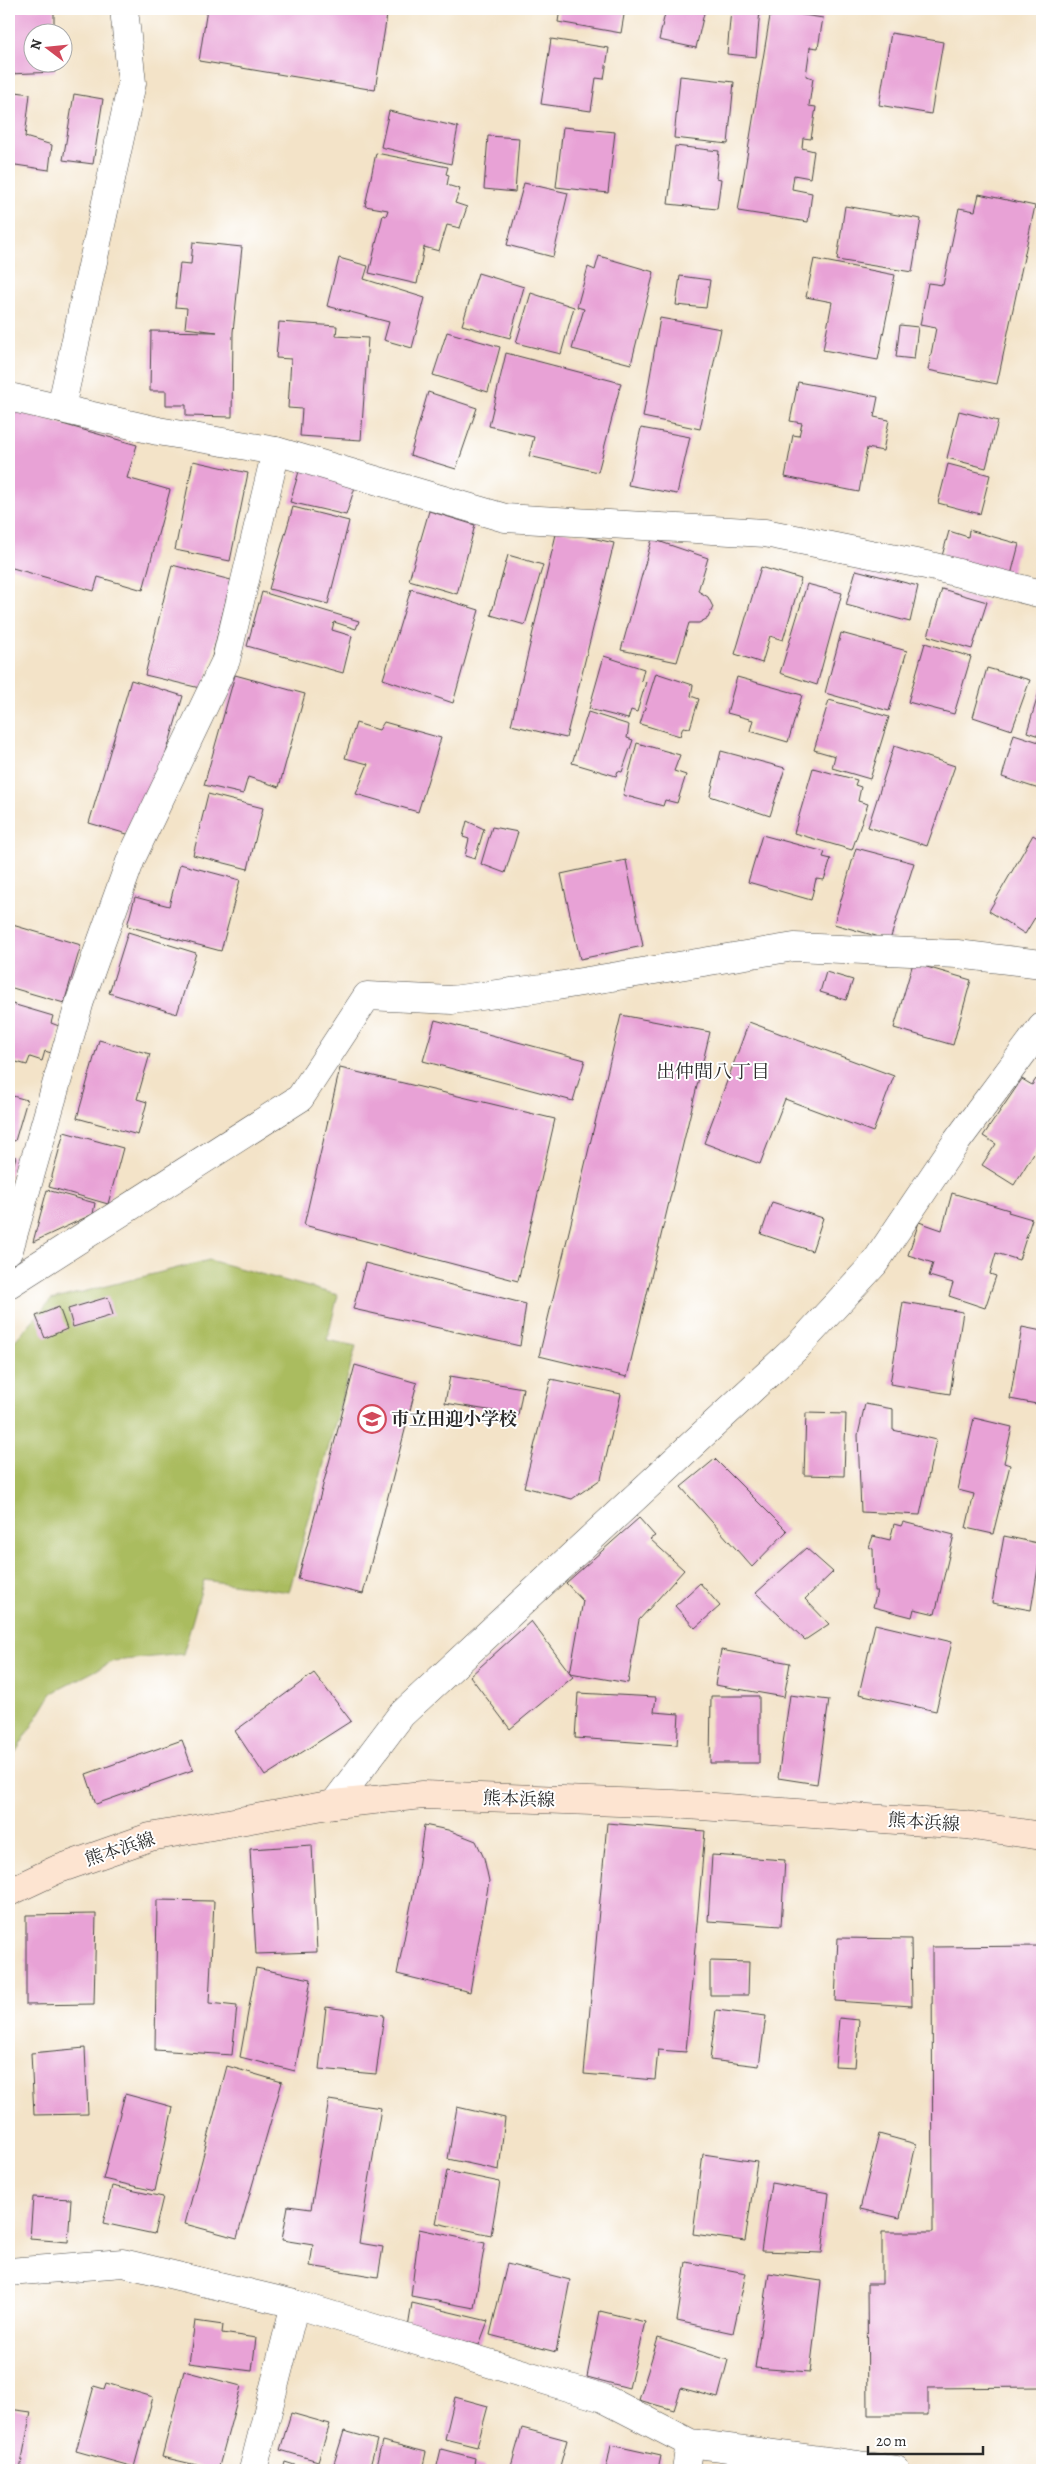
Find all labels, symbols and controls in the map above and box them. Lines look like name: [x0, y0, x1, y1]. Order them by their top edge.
north arrow: [22, 22, 72, 72]
text: N: [25, 37, 47, 52]
district label: 出仲間八丁目: [656, 1059, 770, 1085]
school or university icon: 市立田迎小学校: [357, 1404, 387, 1434]
place label: 市立田迎小学校: [391, 1407, 517, 1431]
street label: 熊本浜線: [483, 1786, 555, 1812]
street label: 熊本浜線: [887, 1808, 961, 1836]
street label: 熊本浜線: [82, 1826, 158, 1872]
scale bar: [868, 2424, 984, 2456]
text: 20 m: [876, 2431, 907, 2451]

